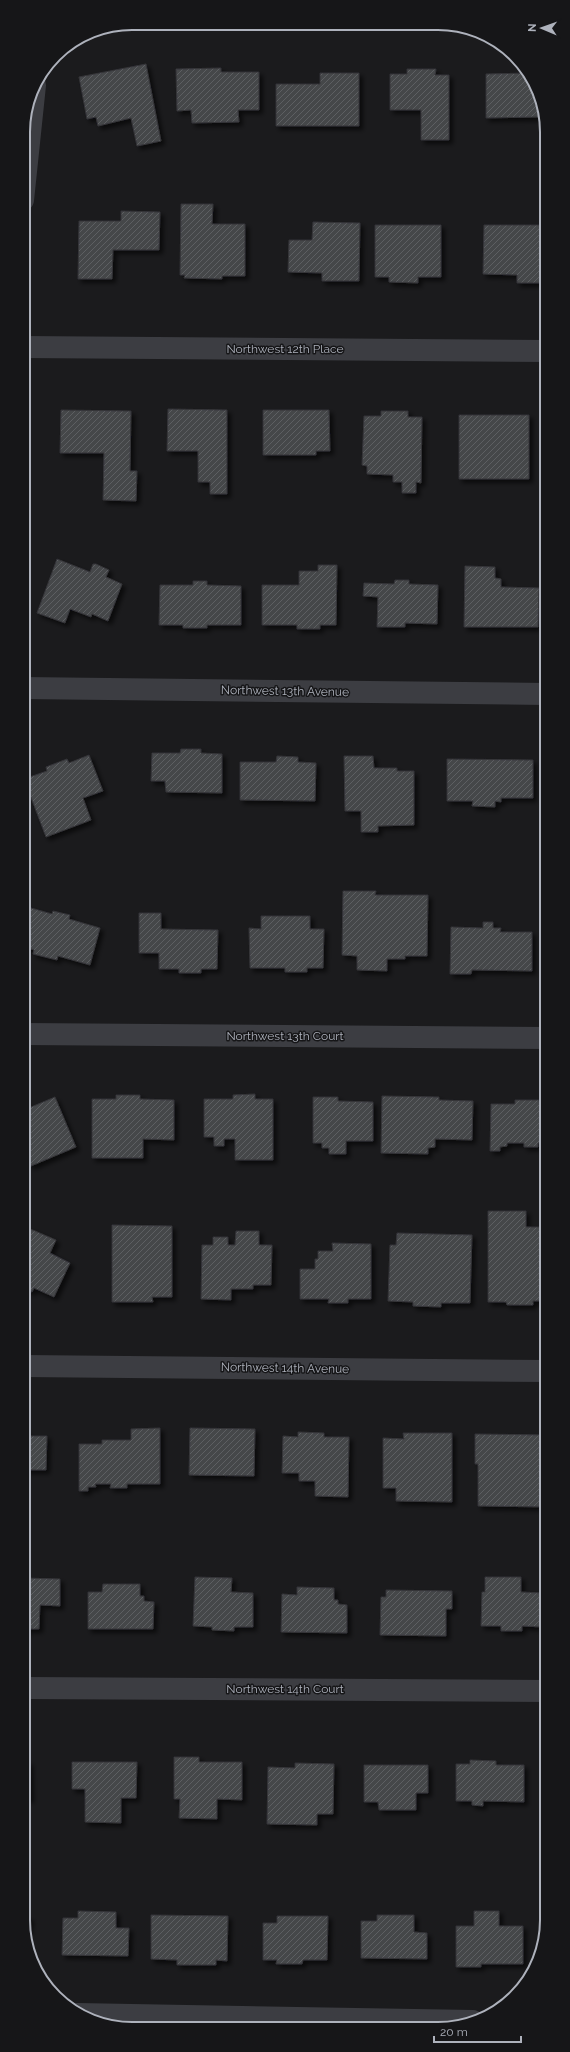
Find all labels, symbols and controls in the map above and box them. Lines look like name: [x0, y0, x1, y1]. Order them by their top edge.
north arrow: [522, 8, 562, 48]
text: N: [526, 23, 539, 32]
street label: Northwest 12th Place: [226, 342, 344, 356]
street label: Northwest 13th Avenue: [221, 683, 349, 699]
street label: Northwest 13th Court: [226, 1029, 344, 1043]
street label: Northwest 14th Avenue: [221, 1360, 349, 1376]
street label: Northwest 14th Court: [226, 1682, 344, 1696]
scale bar: [434, 2018, 521, 2044]
text: 20 m: [440, 2025, 468, 2039]

